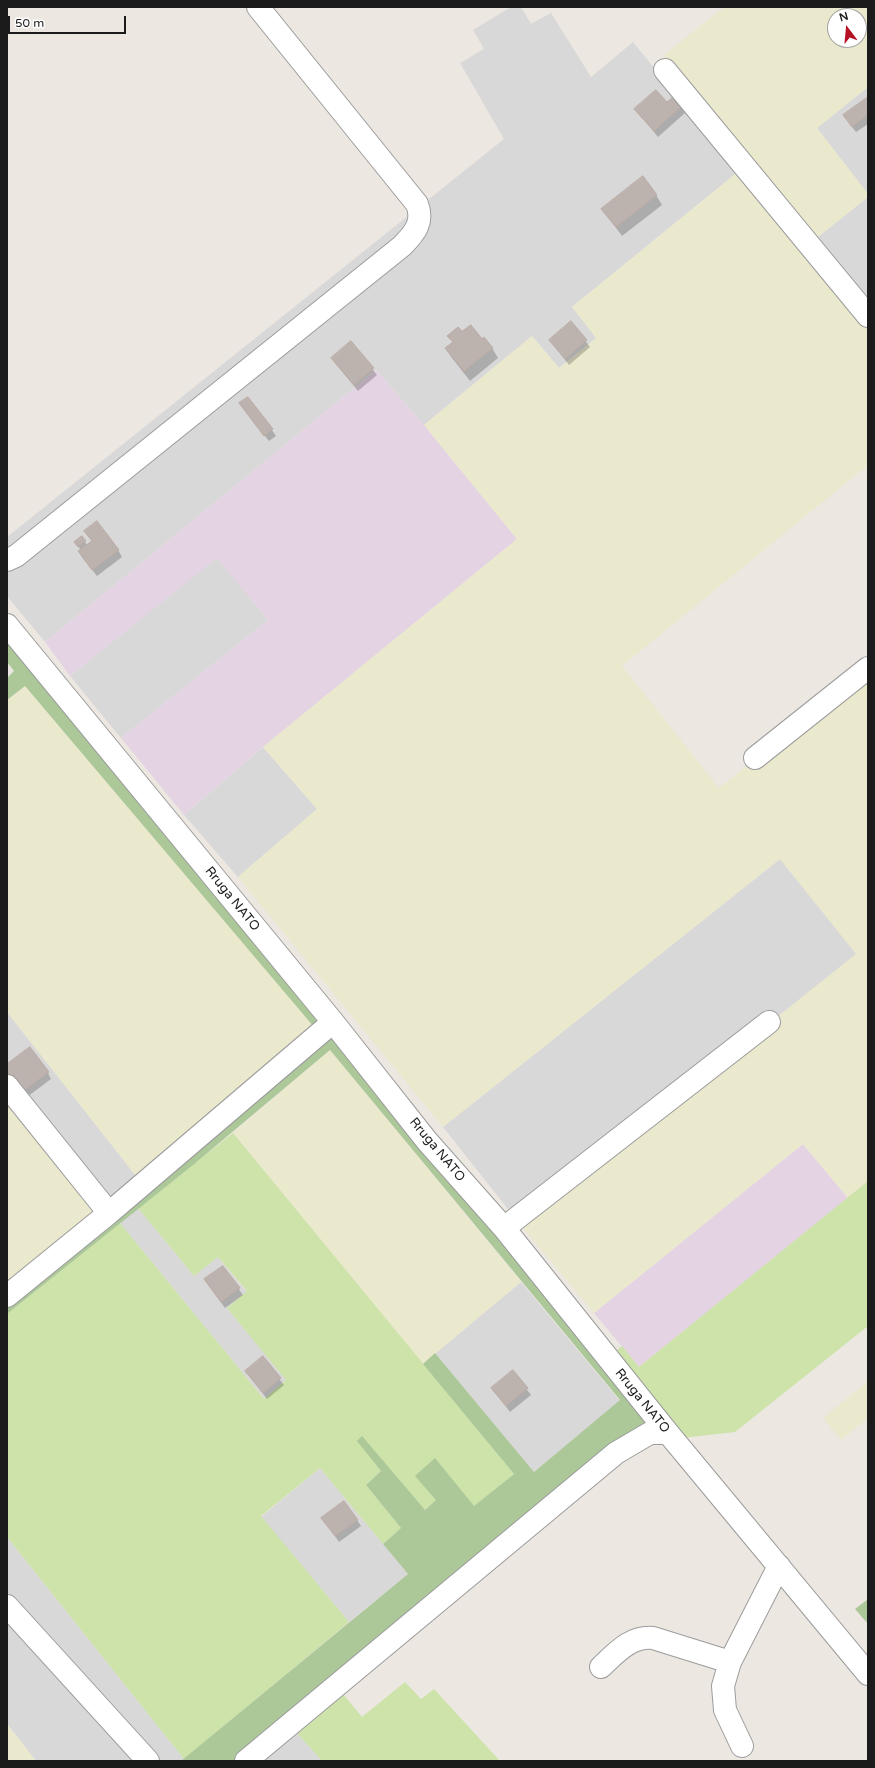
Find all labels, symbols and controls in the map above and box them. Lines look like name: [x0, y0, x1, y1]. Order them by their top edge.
scale bar: [10, 8, 128, 34]
north arrow: [827, 8, 867, 48]
text: N: [838, 9, 850, 24]
text: 50 m: [15, 16, 44, 30]
street label: Rruga NATO: [201, 864, 263, 934]
street label: Rruga NATO: [406, 1115, 468, 1185]
street label: Rruga NATO: [611, 1366, 673, 1436]

